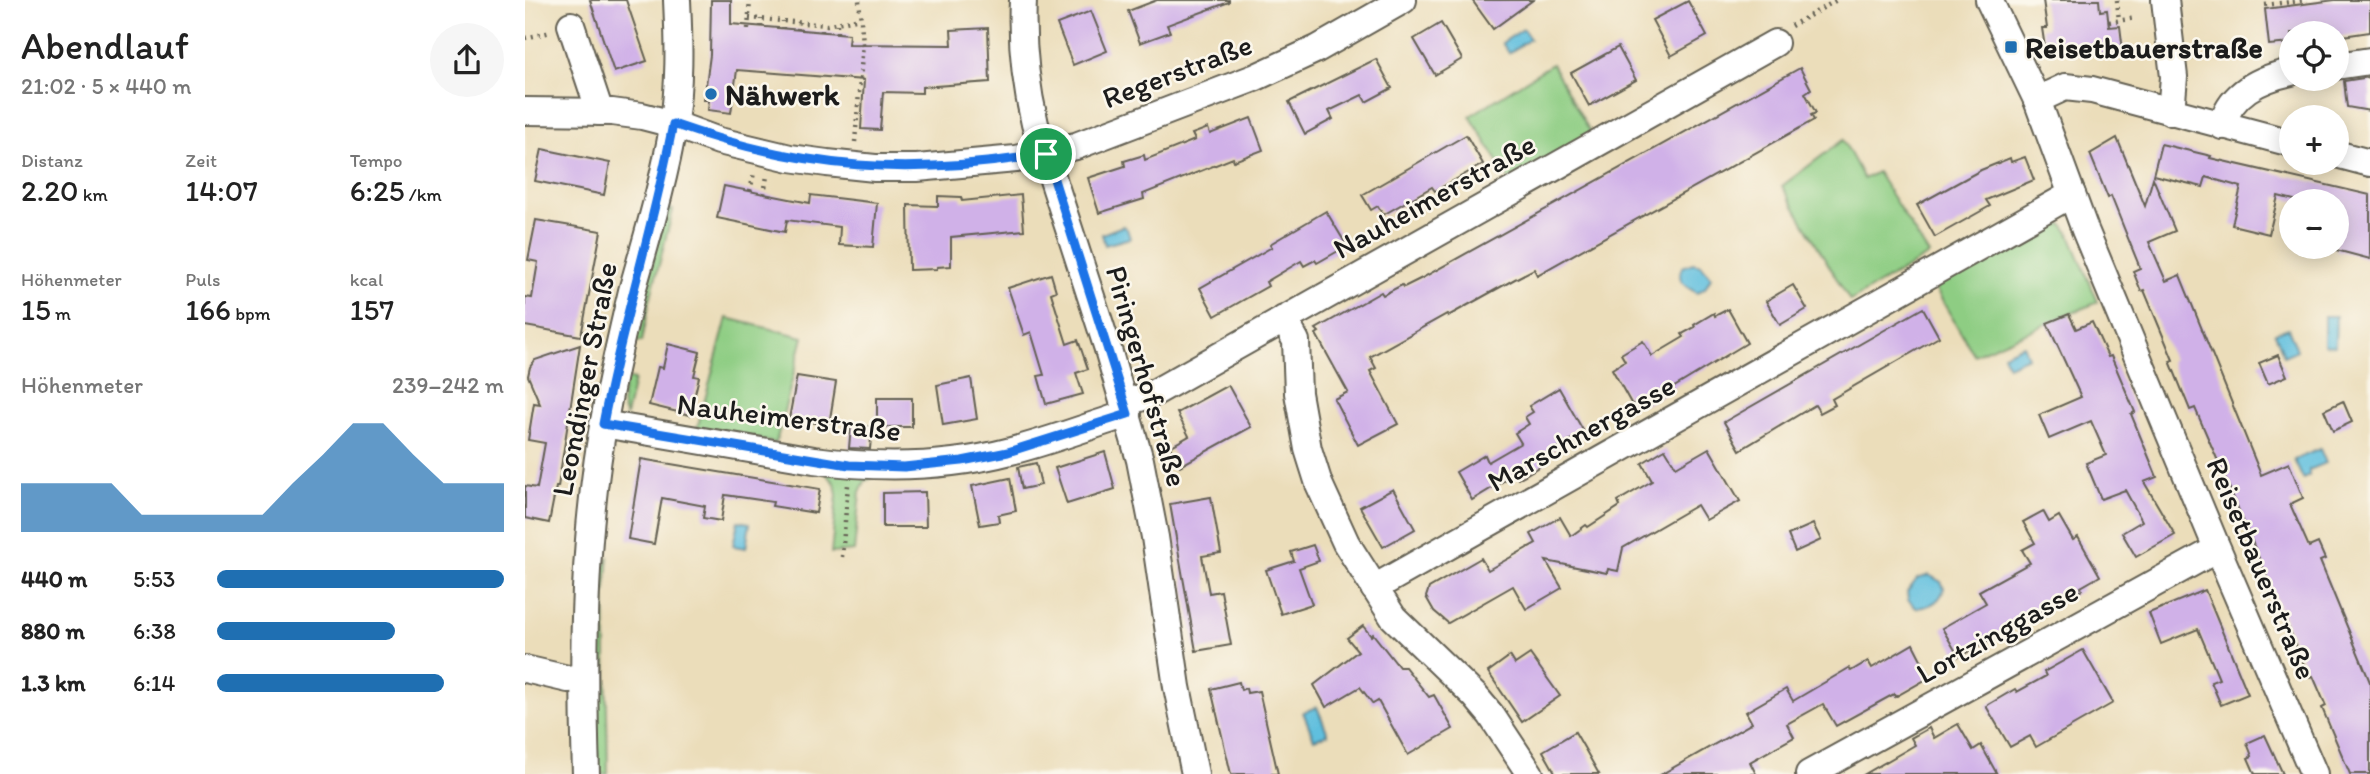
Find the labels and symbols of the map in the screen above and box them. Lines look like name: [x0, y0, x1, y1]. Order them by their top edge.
street label: Regerstraße: [1097, 25, 1257, 117]
place label: Reisetbauerstraße: [2025, 29, 2263, 66]
marker: Reisetbauerstraße: [2003, 39, 2019, 55]
place label: Nähwerk: [725, 76, 840, 113]
marker: Nähwerk: [703, 86, 719, 102]
pin: [1016, 124, 1076, 184]
street label: Nauheimerstraße: [1326, 125, 1542, 267]
street label: Leondinger Straße: [543, 259, 625, 499]
street label: Piringerhofstraße: [1098, 261, 1196, 491]
street label: Marschnergasse: [1481, 366, 1681, 500]
street label: Nauheimerstraße: [675, 385, 903, 449]
street label: Reisetbauerstraße: [2199, 451, 2325, 685]
street label: Lortzinggasse: [1910, 572, 2084, 692]

